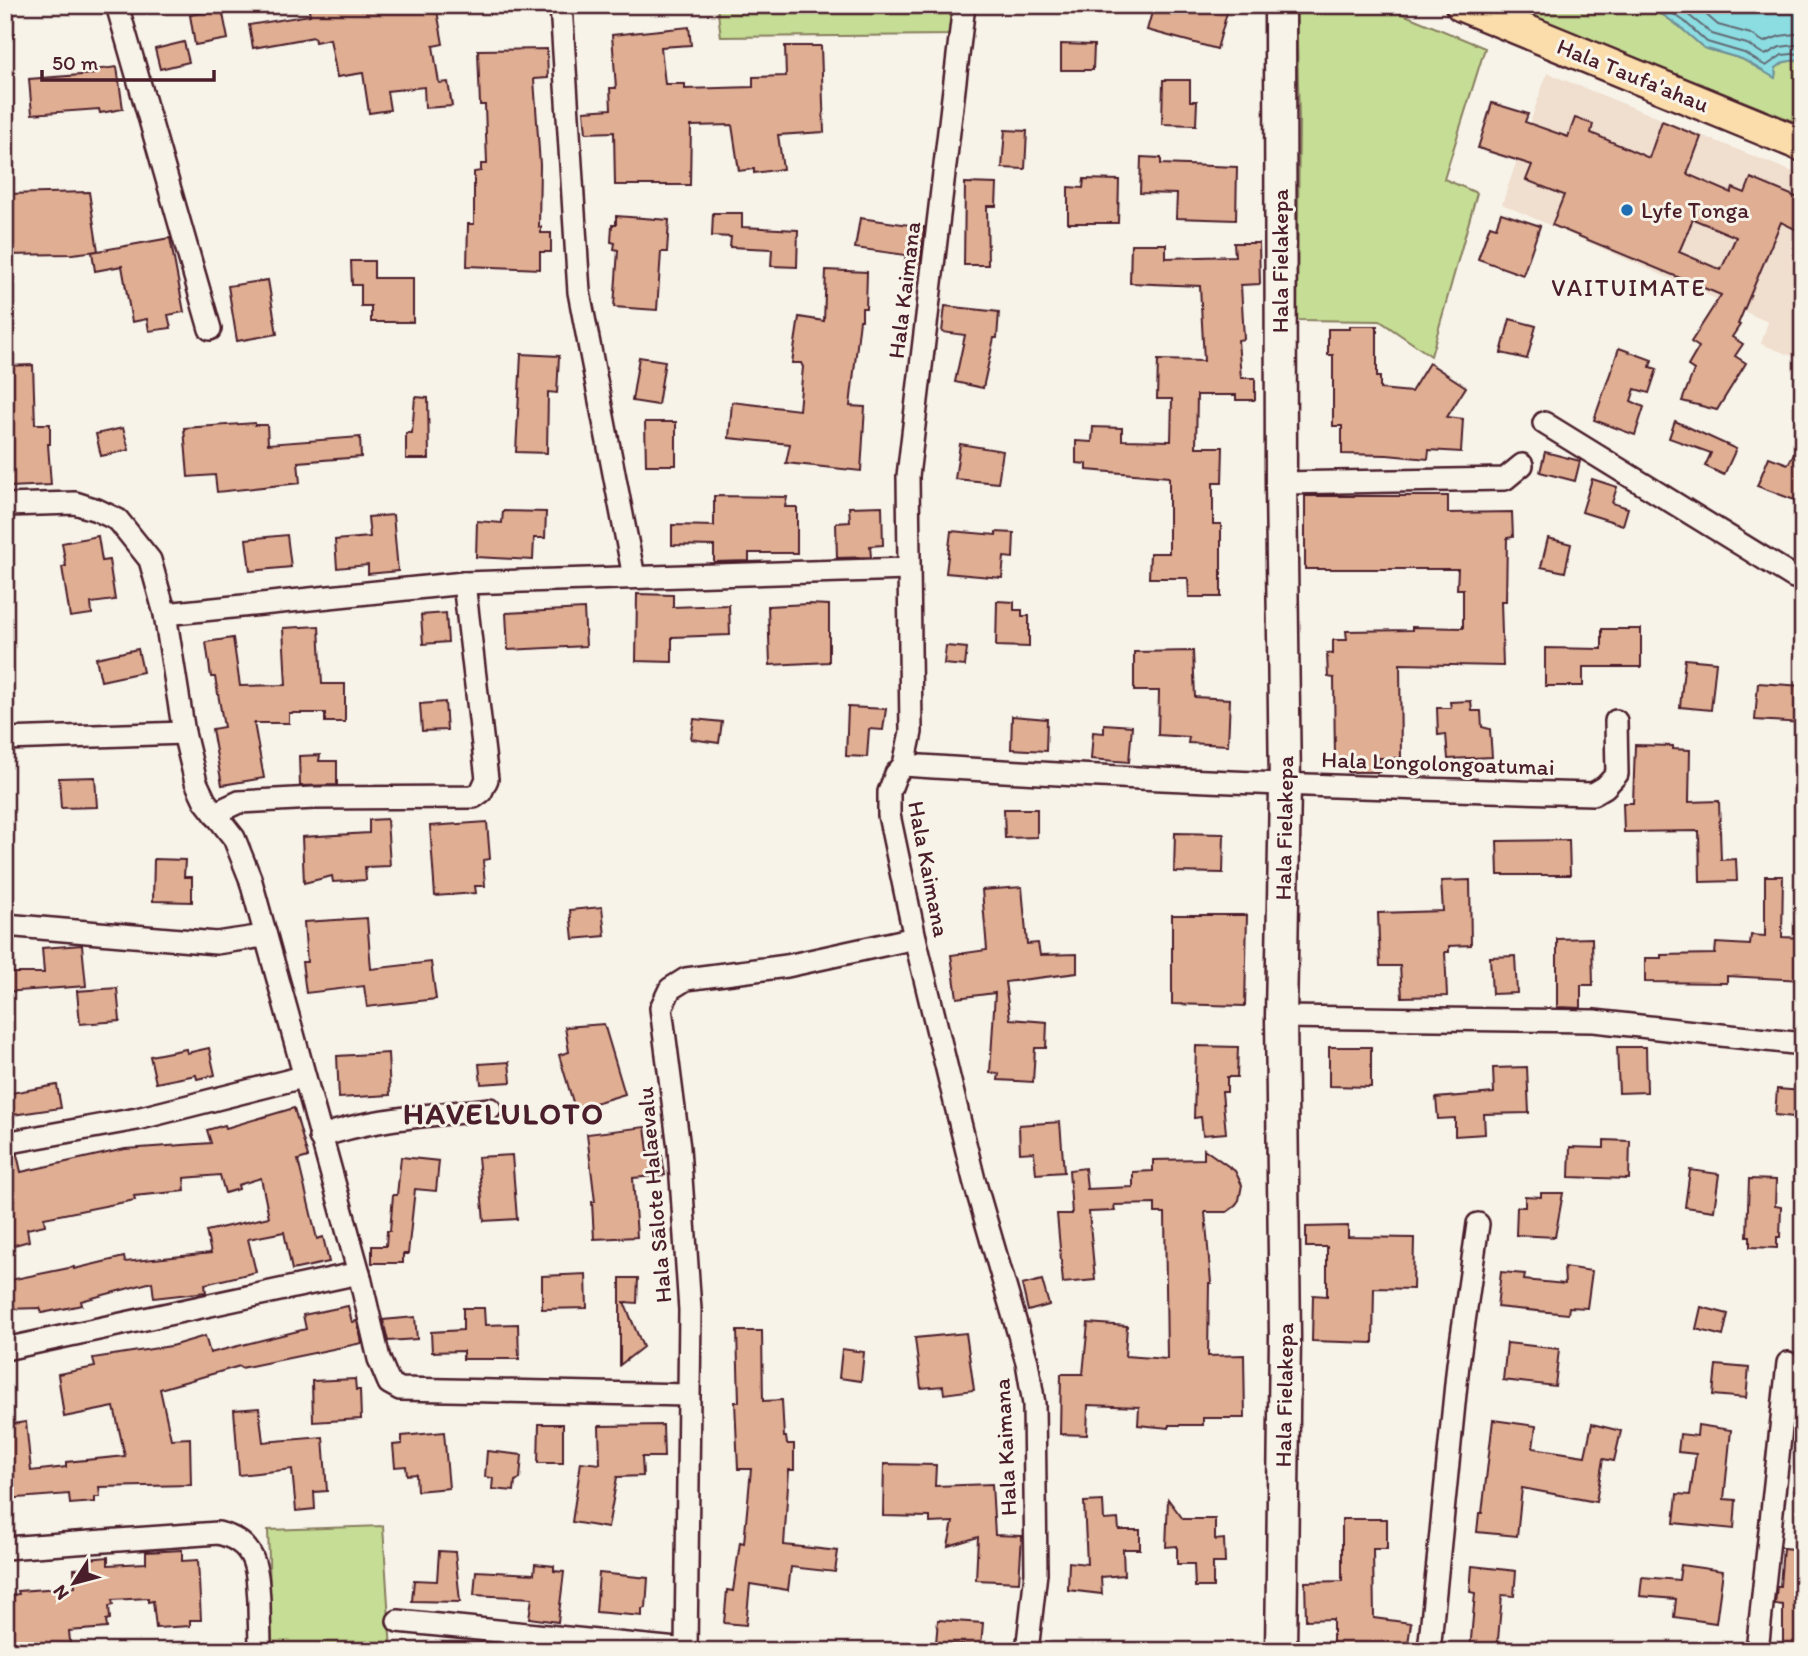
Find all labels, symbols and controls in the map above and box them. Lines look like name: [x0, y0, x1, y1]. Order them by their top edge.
street label: Hala Taufa'ahau: [1553, 32, 1714, 118]
scale bar: [42, 38, 214, 82]
text: 50 m: [52, 50, 99, 75]
street label: Hala Fielakepa: [1266, 189, 1294, 333]
place label: Lyfe Tonga: [1641, 196, 1749, 224]
marker: Lyfe Tonga: [1619, 202, 1635, 218]
street label: Hala Kaimana: [882, 220, 926, 360]
district label: VAITUIMATE: [1551, 273, 1707, 302]
street label: Hala Longolongoatumai: [1321, 745, 1555, 781]
street label: Hala Fielakepa: [1269, 755, 1299, 901]
street label: Hala Kaimana: [902, 799, 956, 939]
street label: Hala Sālote Halaevalu: [631, 1086, 677, 1304]
district label: HAVELULOTO: [403, 1095, 605, 1132]
street label: Hala Fielakepa: [1269, 1322, 1299, 1468]
street label: Hala Kaimana: [987, 1377, 1023, 1517]
north arrow: [38, 1548, 108, 1618]
text: N: [48, 1581, 74, 1605]

